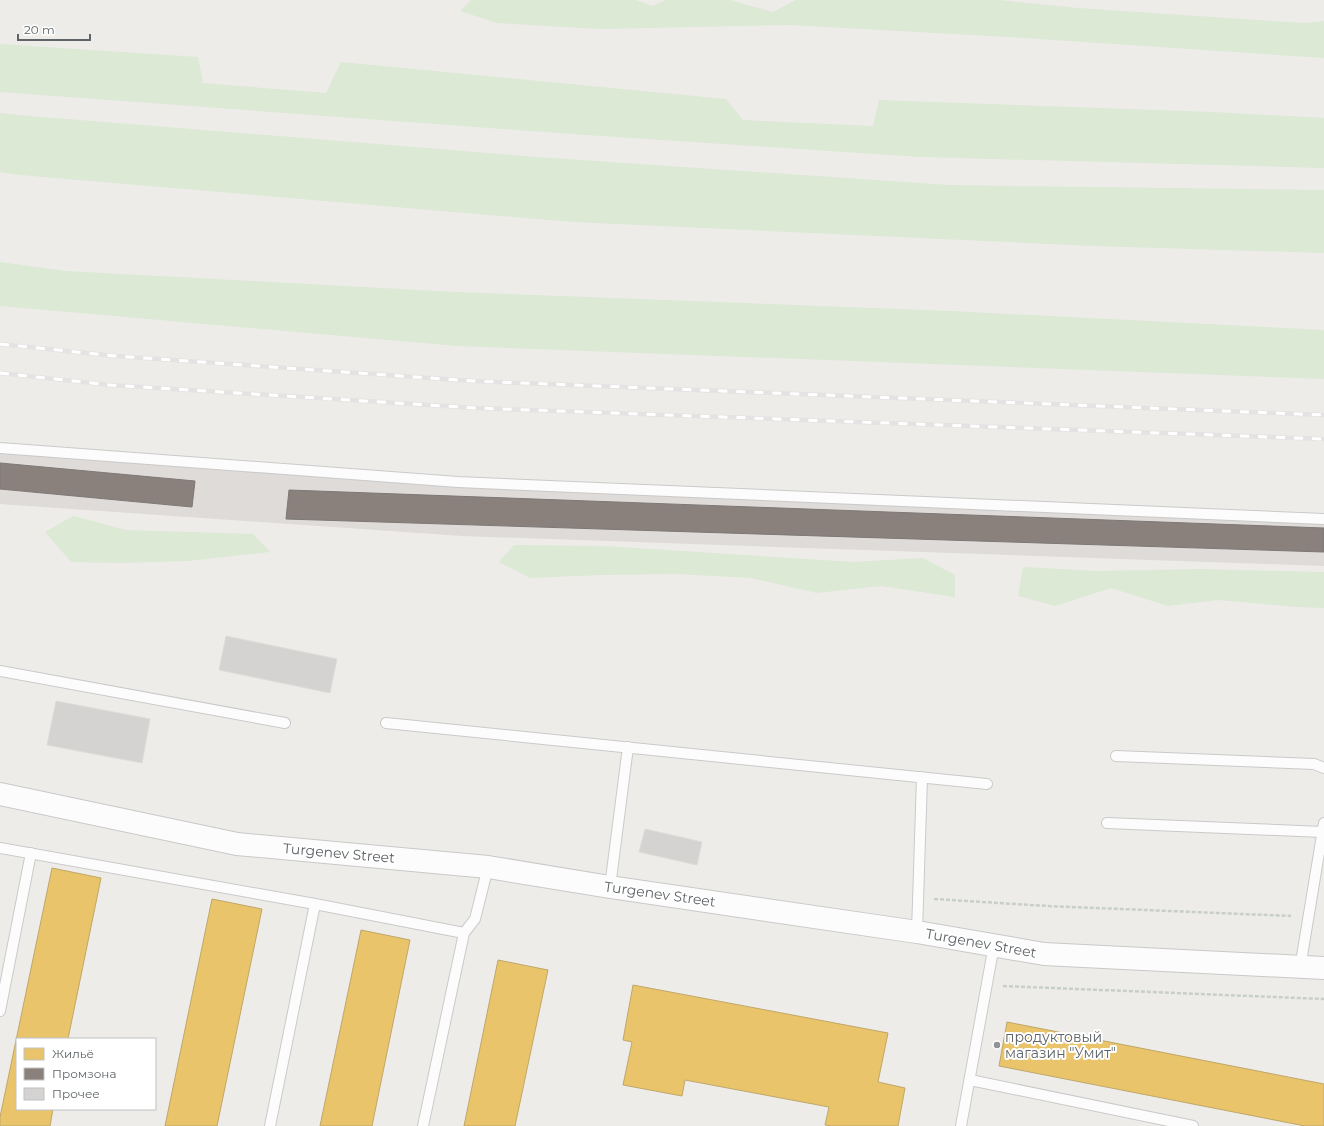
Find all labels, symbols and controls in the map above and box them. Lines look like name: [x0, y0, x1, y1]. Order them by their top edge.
scale bar: [18, 16, 90, 42]
text: 20 m: [24, 22, 55, 37]
street label: Turgenev Street: [282, 839, 396, 867]
street label: Turgenev Street: [603, 877, 717, 911]
street label: Turgenev Street: [924, 924, 1038, 962]
place label: продуктовый магазин "Умит": [1005, 1028, 1116, 1062]
legend: [16, 1038, 156, 1110]
marker: продуктовый магазин "Умит": [992, 1040, 1002, 1050]
text: Жильё: [52, 1046, 94, 1061]
text: Промзона: [52, 1066, 116, 1081]
text: Прочее: [52, 1086, 100, 1101]

